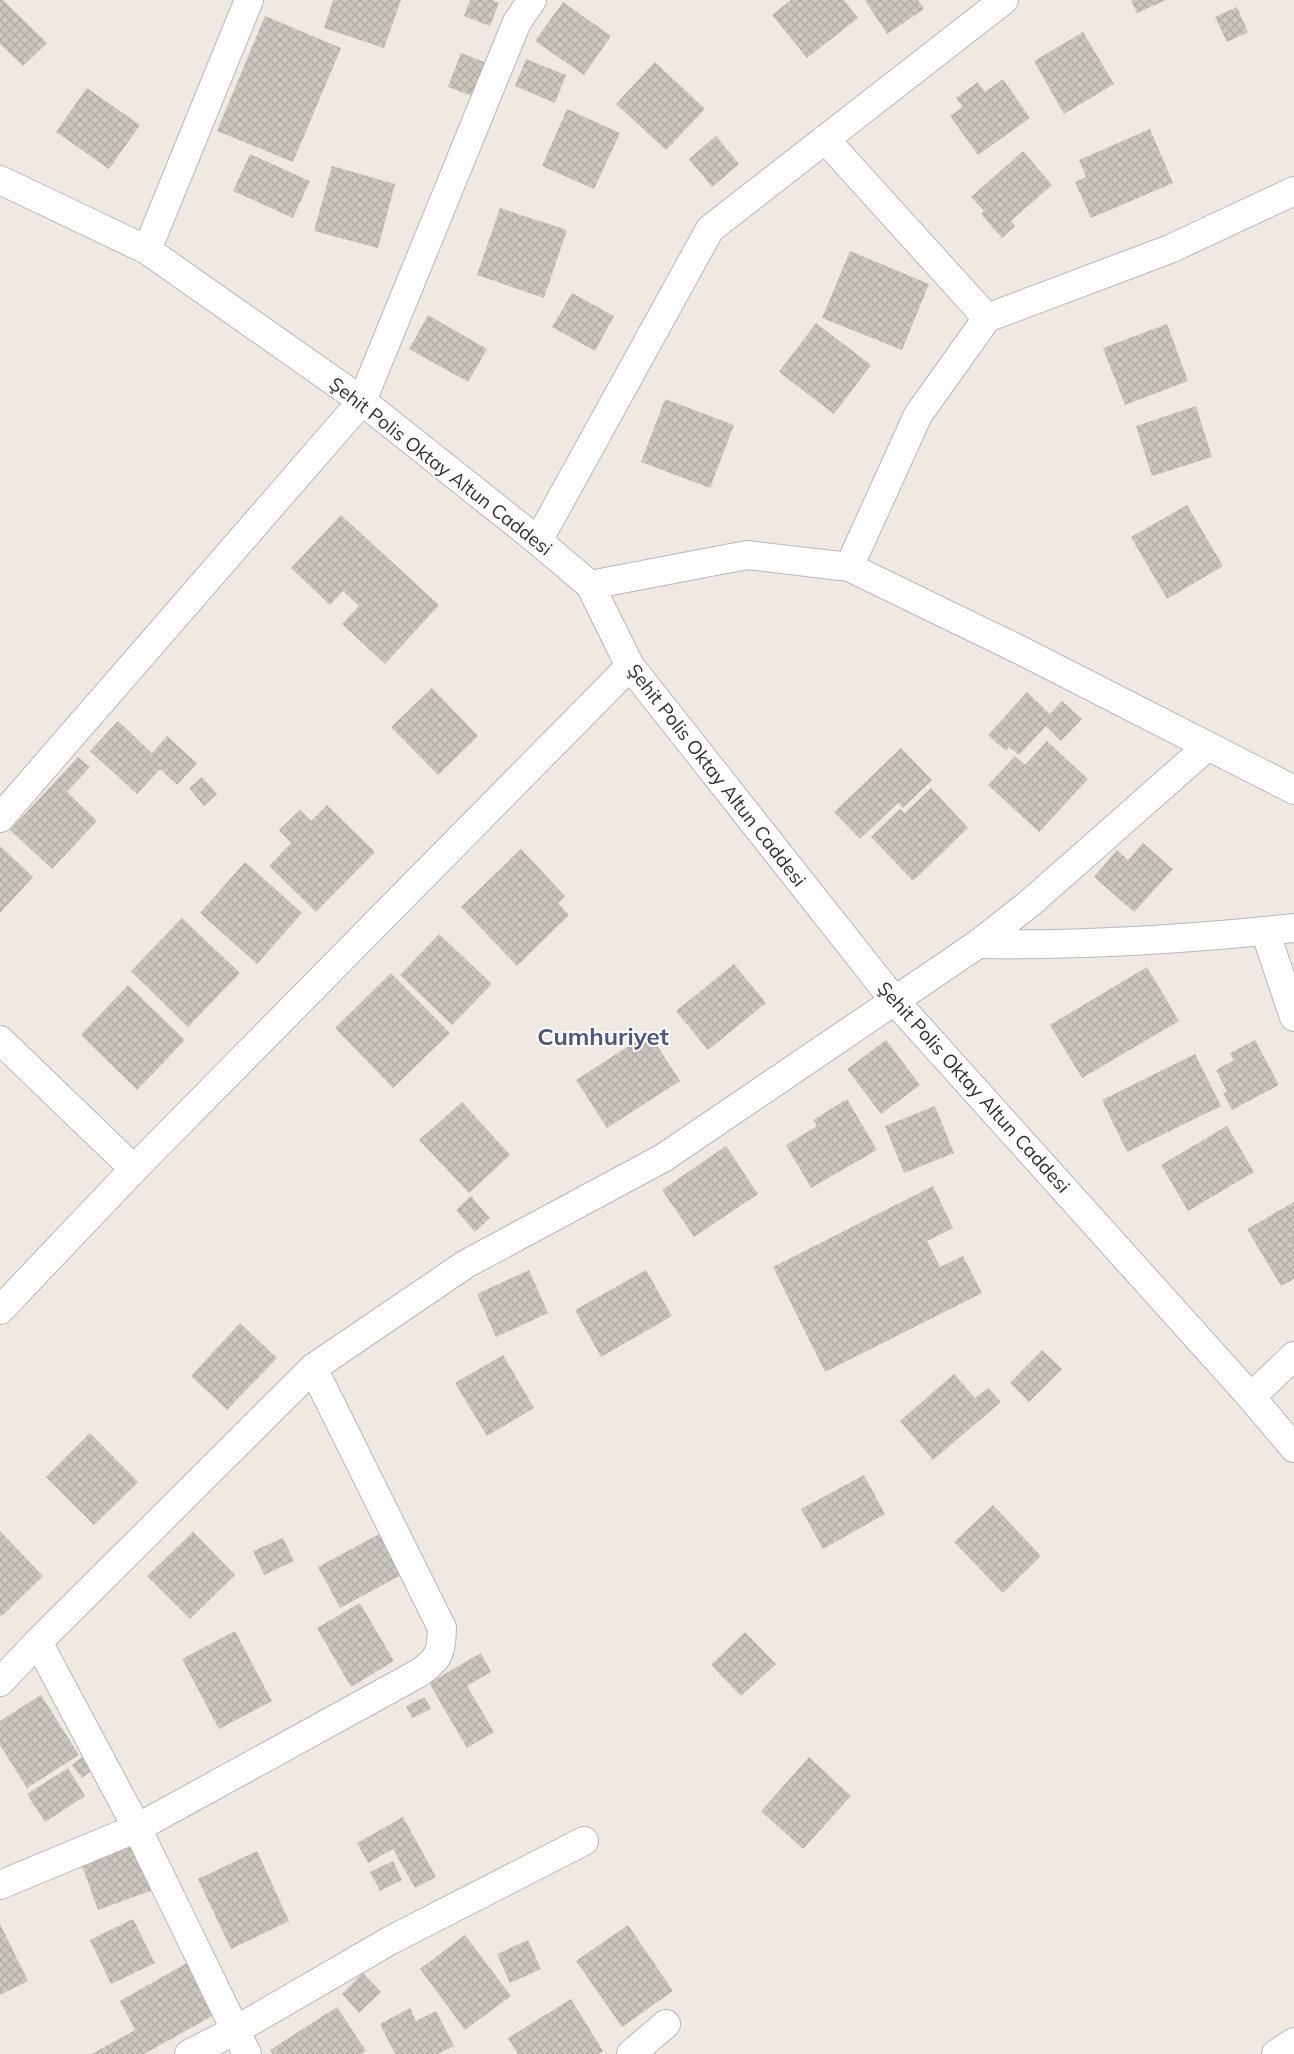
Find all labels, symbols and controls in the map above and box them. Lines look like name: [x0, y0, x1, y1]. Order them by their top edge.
street label: Şehit Polis Oktay Altun Caddesi: [325, 372, 557, 560]
street label: Şehit Polis Oktay Altun Caddesi: [623, 659, 811, 891]
street label: Şehit Polis Oktay Altun Caddesi: [873, 976, 1075, 1198]
district label: Cumhuriyet: [537, 1021, 669, 1051]

